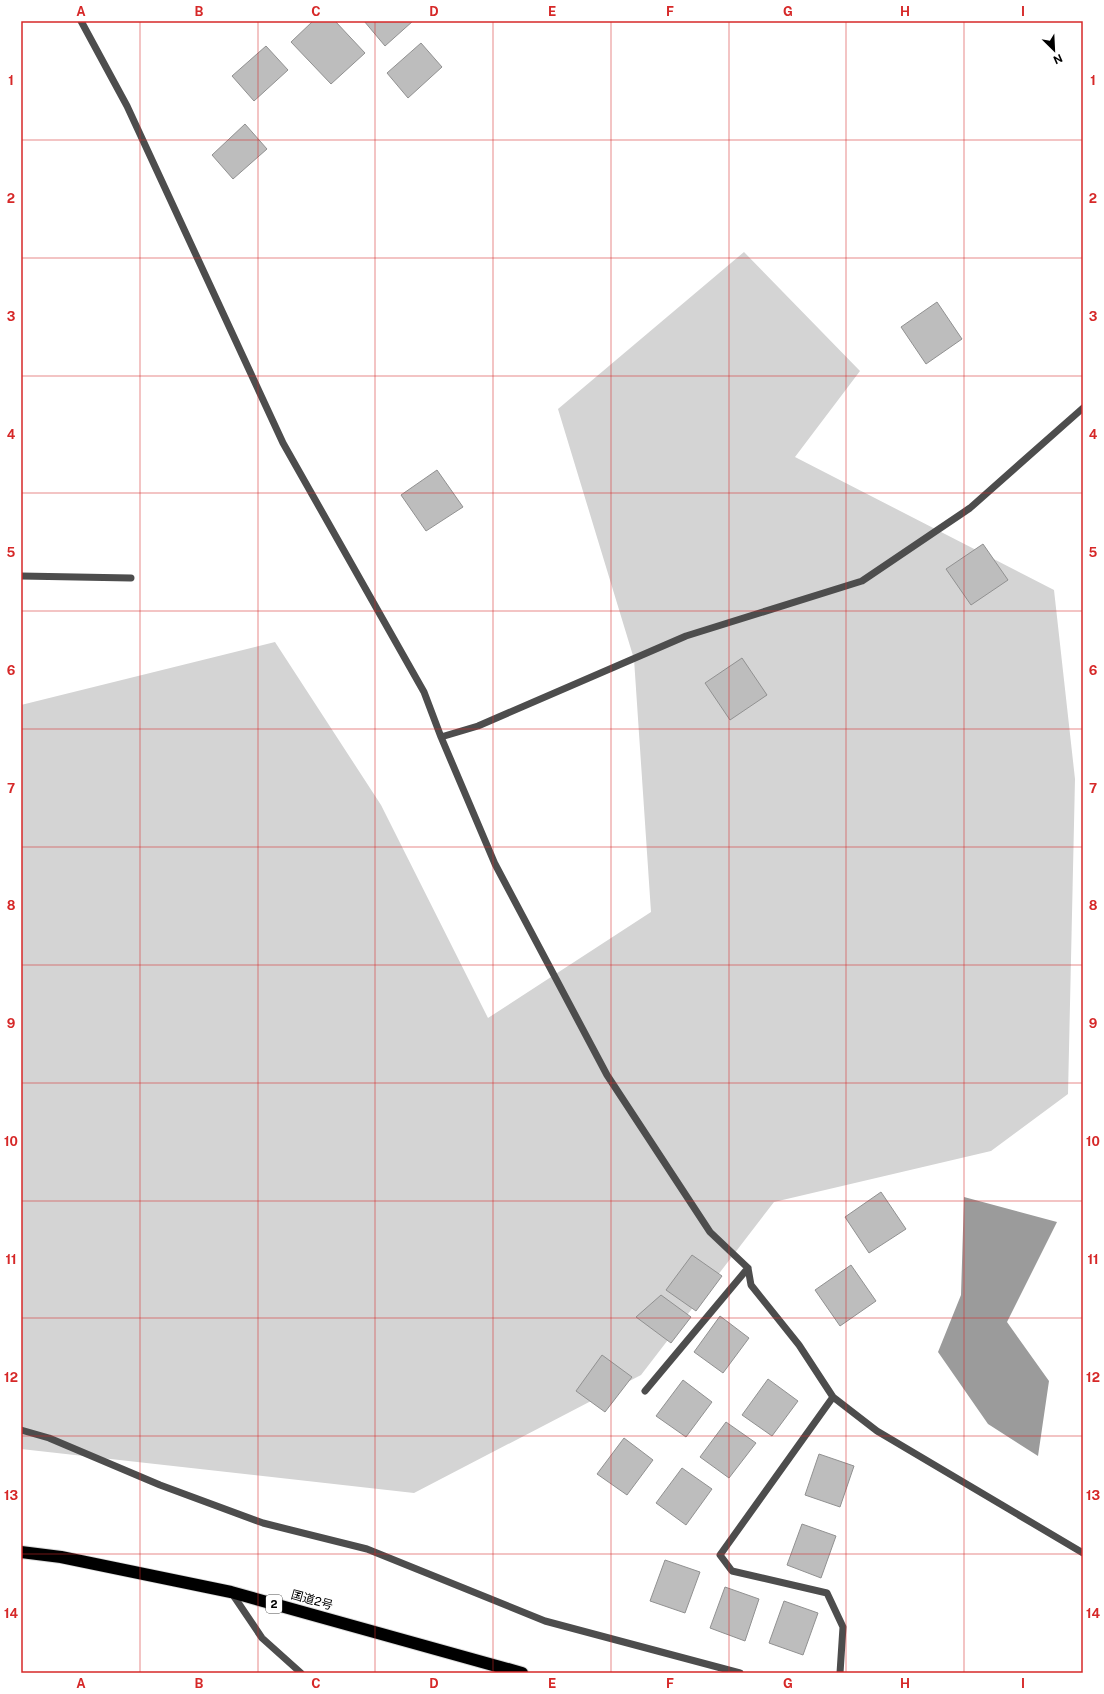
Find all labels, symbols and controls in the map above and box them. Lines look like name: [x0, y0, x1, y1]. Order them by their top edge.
text: A: [76, 4, 86, 19]
text: B: [195, 4, 204, 19]
text: C: [311, 4, 321, 19]
text: D: [429, 4, 439, 19]
text: E: [548, 4, 556, 19]
text: F: [666, 4, 674, 19]
text: G: [783, 4, 793, 19]
text: H: [900, 4, 910, 19]
text: I: [1021, 4, 1025, 19]
north arrow: [1034, 30, 1074, 70]
text: N: [1052, 52, 1064, 66]
text: 1: [8, 73, 14, 88]
text: 1: [1090, 73, 1096, 88]
text: 2: [7, 191, 15, 206]
text: 2: [1089, 191, 1097, 206]
text: 3: [7, 309, 16, 324]
text: 3: [1089, 309, 1098, 324]
text: 4: [7, 427, 16, 442]
text: 4: [1089, 427, 1098, 442]
text: 5: [7, 545, 16, 560]
text: 5: [1089, 545, 1098, 560]
text: 6: [7, 663, 16, 678]
text: 6: [1089, 663, 1098, 678]
text: 7: [7, 781, 15, 796]
text: 7: [1089, 781, 1097, 796]
text: 8: [7, 898, 16, 913]
text: 8: [1089, 898, 1098, 913]
text: 9: [7, 1016, 15, 1031]
text: 9: [1089, 1016, 1097, 1031]
text: 10: [4, 1134, 18, 1149]
text: 10: [1086, 1134, 1100, 1149]
text: 11: [5, 1252, 17, 1267]
text: 11: [1087, 1252, 1099, 1267]
text: 12: [4, 1370, 18, 1385]
text: 12: [1086, 1370, 1100, 1385]
text: 13: [4, 1488, 18, 1503]
text: 13: [1086, 1488, 1100, 1503]
street label: 国道2号: [289, 1587, 335, 1613]
road number: 2: [266, 1595, 282, 1613]
text: 14: [4, 1606, 19, 1621]
text: 14: [1086, 1606, 1101, 1621]
text: A: [76, 1676, 86, 1691]
text: B: [195, 1676, 204, 1691]
text: C: [311, 1676, 321, 1691]
text: D: [429, 1676, 439, 1691]
text: E: [548, 1676, 556, 1691]
text: F: [666, 1676, 674, 1691]
text: G: [783, 1676, 793, 1691]
text: H: [900, 1676, 910, 1691]
text: I: [1021, 1676, 1025, 1691]

